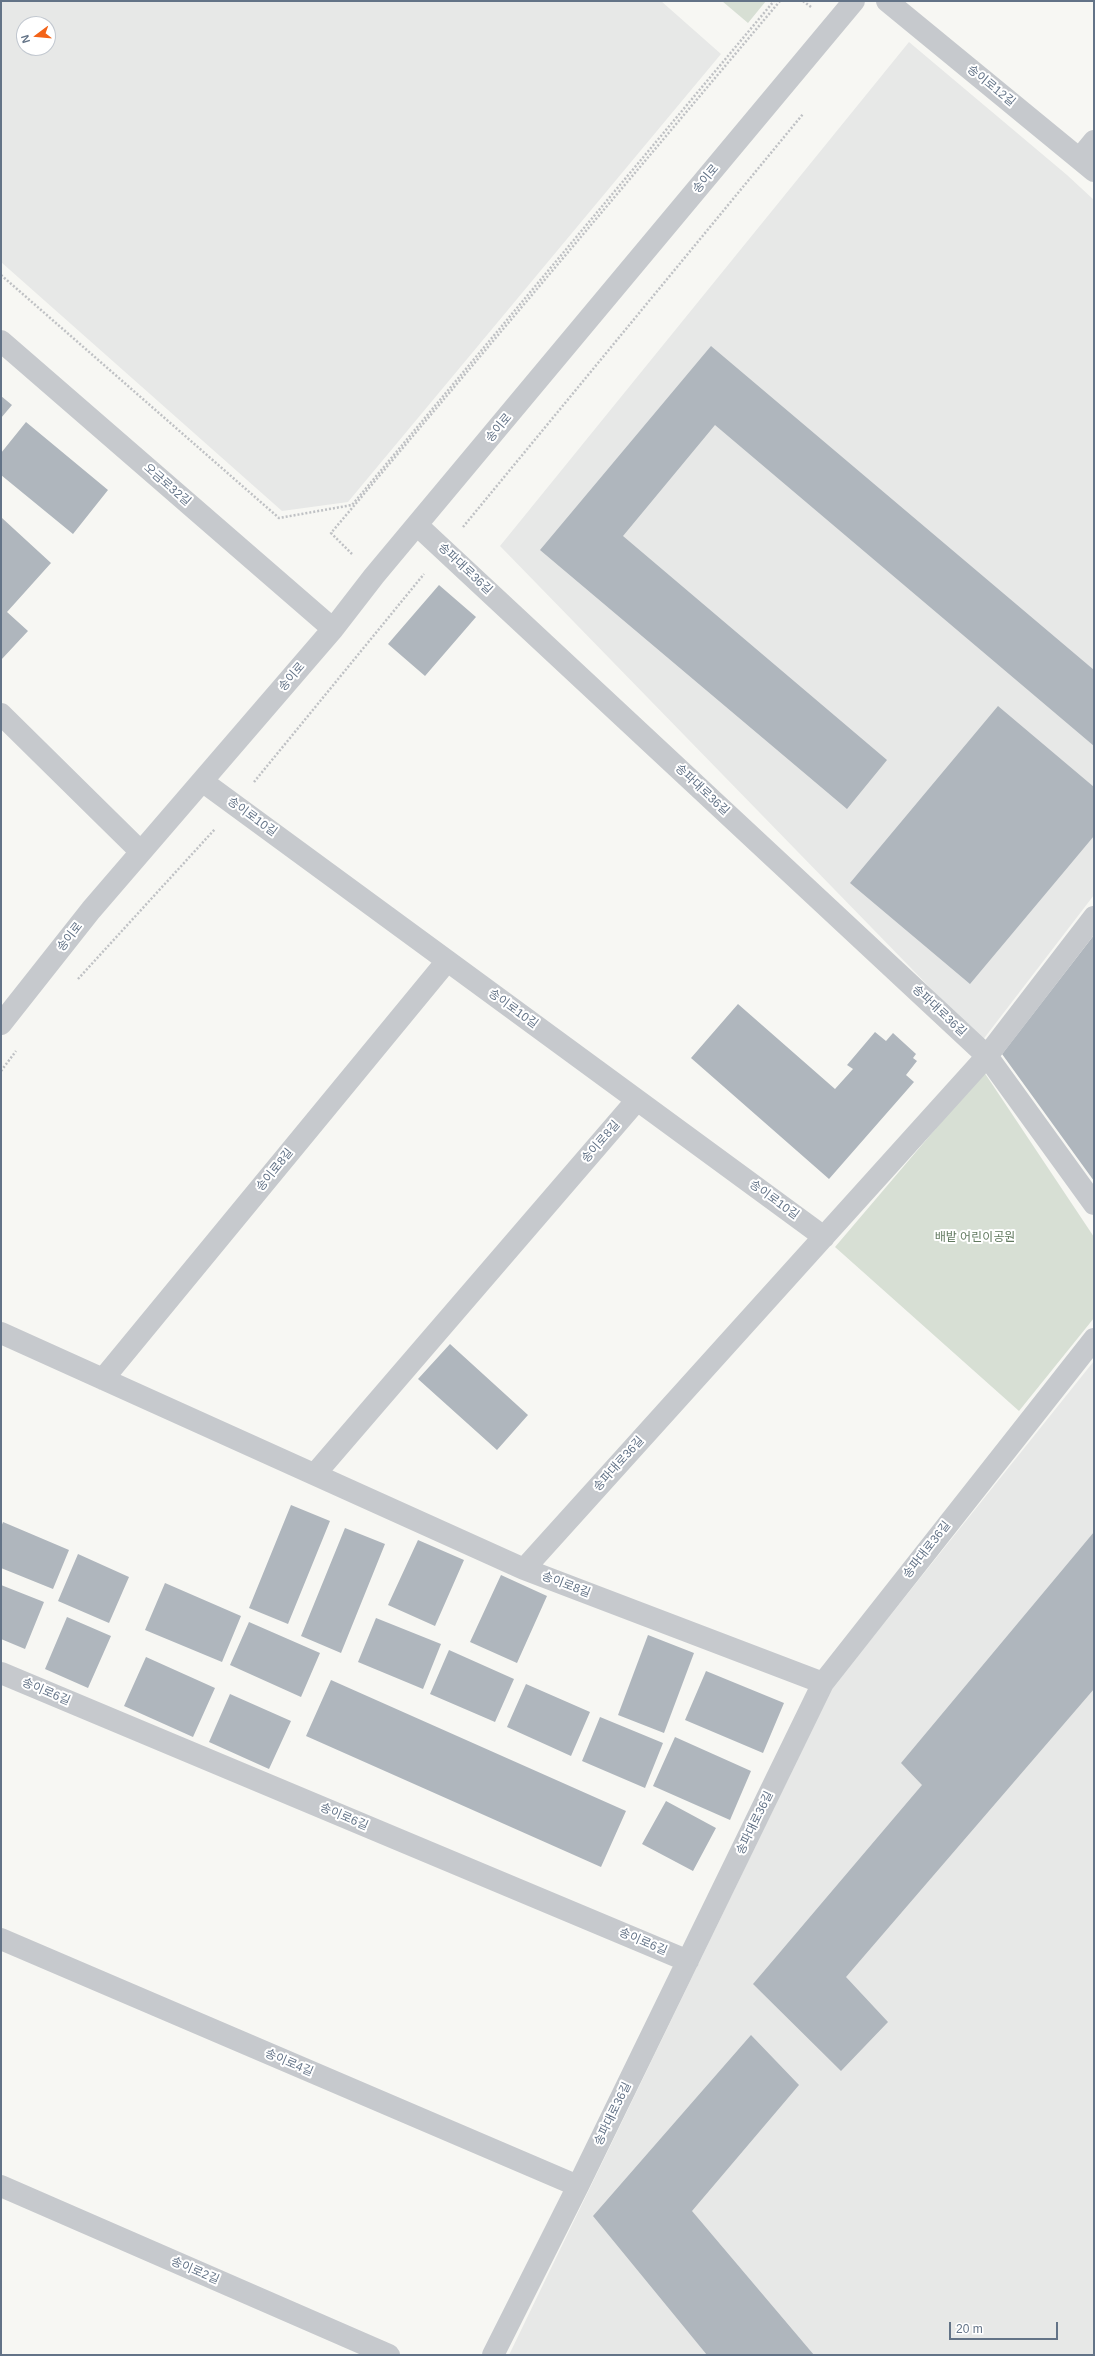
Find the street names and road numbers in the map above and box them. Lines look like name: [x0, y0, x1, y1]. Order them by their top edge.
street label: 송이로12길: [964, 62, 1018, 110]
street label: 송이로: [690, 162, 722, 196]
street label: 송이로: [483, 411, 515, 445]
street label: 오금로32길: [141, 461, 193, 509]
street label: 송파대로36길: [435, 540, 495, 598]
street label: 송이로: [276, 660, 308, 694]
street label: 송파대로36길: [672, 761, 732, 819]
street label: 송이로10길: [225, 794, 279, 840]
street label: 송이로: [54, 920, 86, 954]
street label: 송파대로36길: [909, 982, 969, 1040]
street label: 송이로10길: [486, 986, 540, 1032]
street label: 송이로8길: [579, 1118, 623, 1166]
street label: 송이로8길: [253, 1146, 297, 1194]
street label: 송이로10길: [747, 1177, 801, 1223]
street label: 송파대로36길: [591, 1434, 647, 1494]
street label: 송파대로36길: [900, 1519, 954, 1581]
street label: 송이로8길: [540, 1569, 592, 1601]
street label: 송이로6길: [20, 1675, 72, 1709]
street label: 송파대로36길: [734, 1789, 776, 1857]
street label: 송이로6길: [318, 1800, 370, 1834]
street label: 송이로6길: [617, 1925, 669, 1959]
street label: 송이로4길: [263, 2046, 315, 2080]
street label: 송파대로36길: [592, 2080, 634, 2148]
street label: 송이로2길: [169, 2254, 221, 2288]

